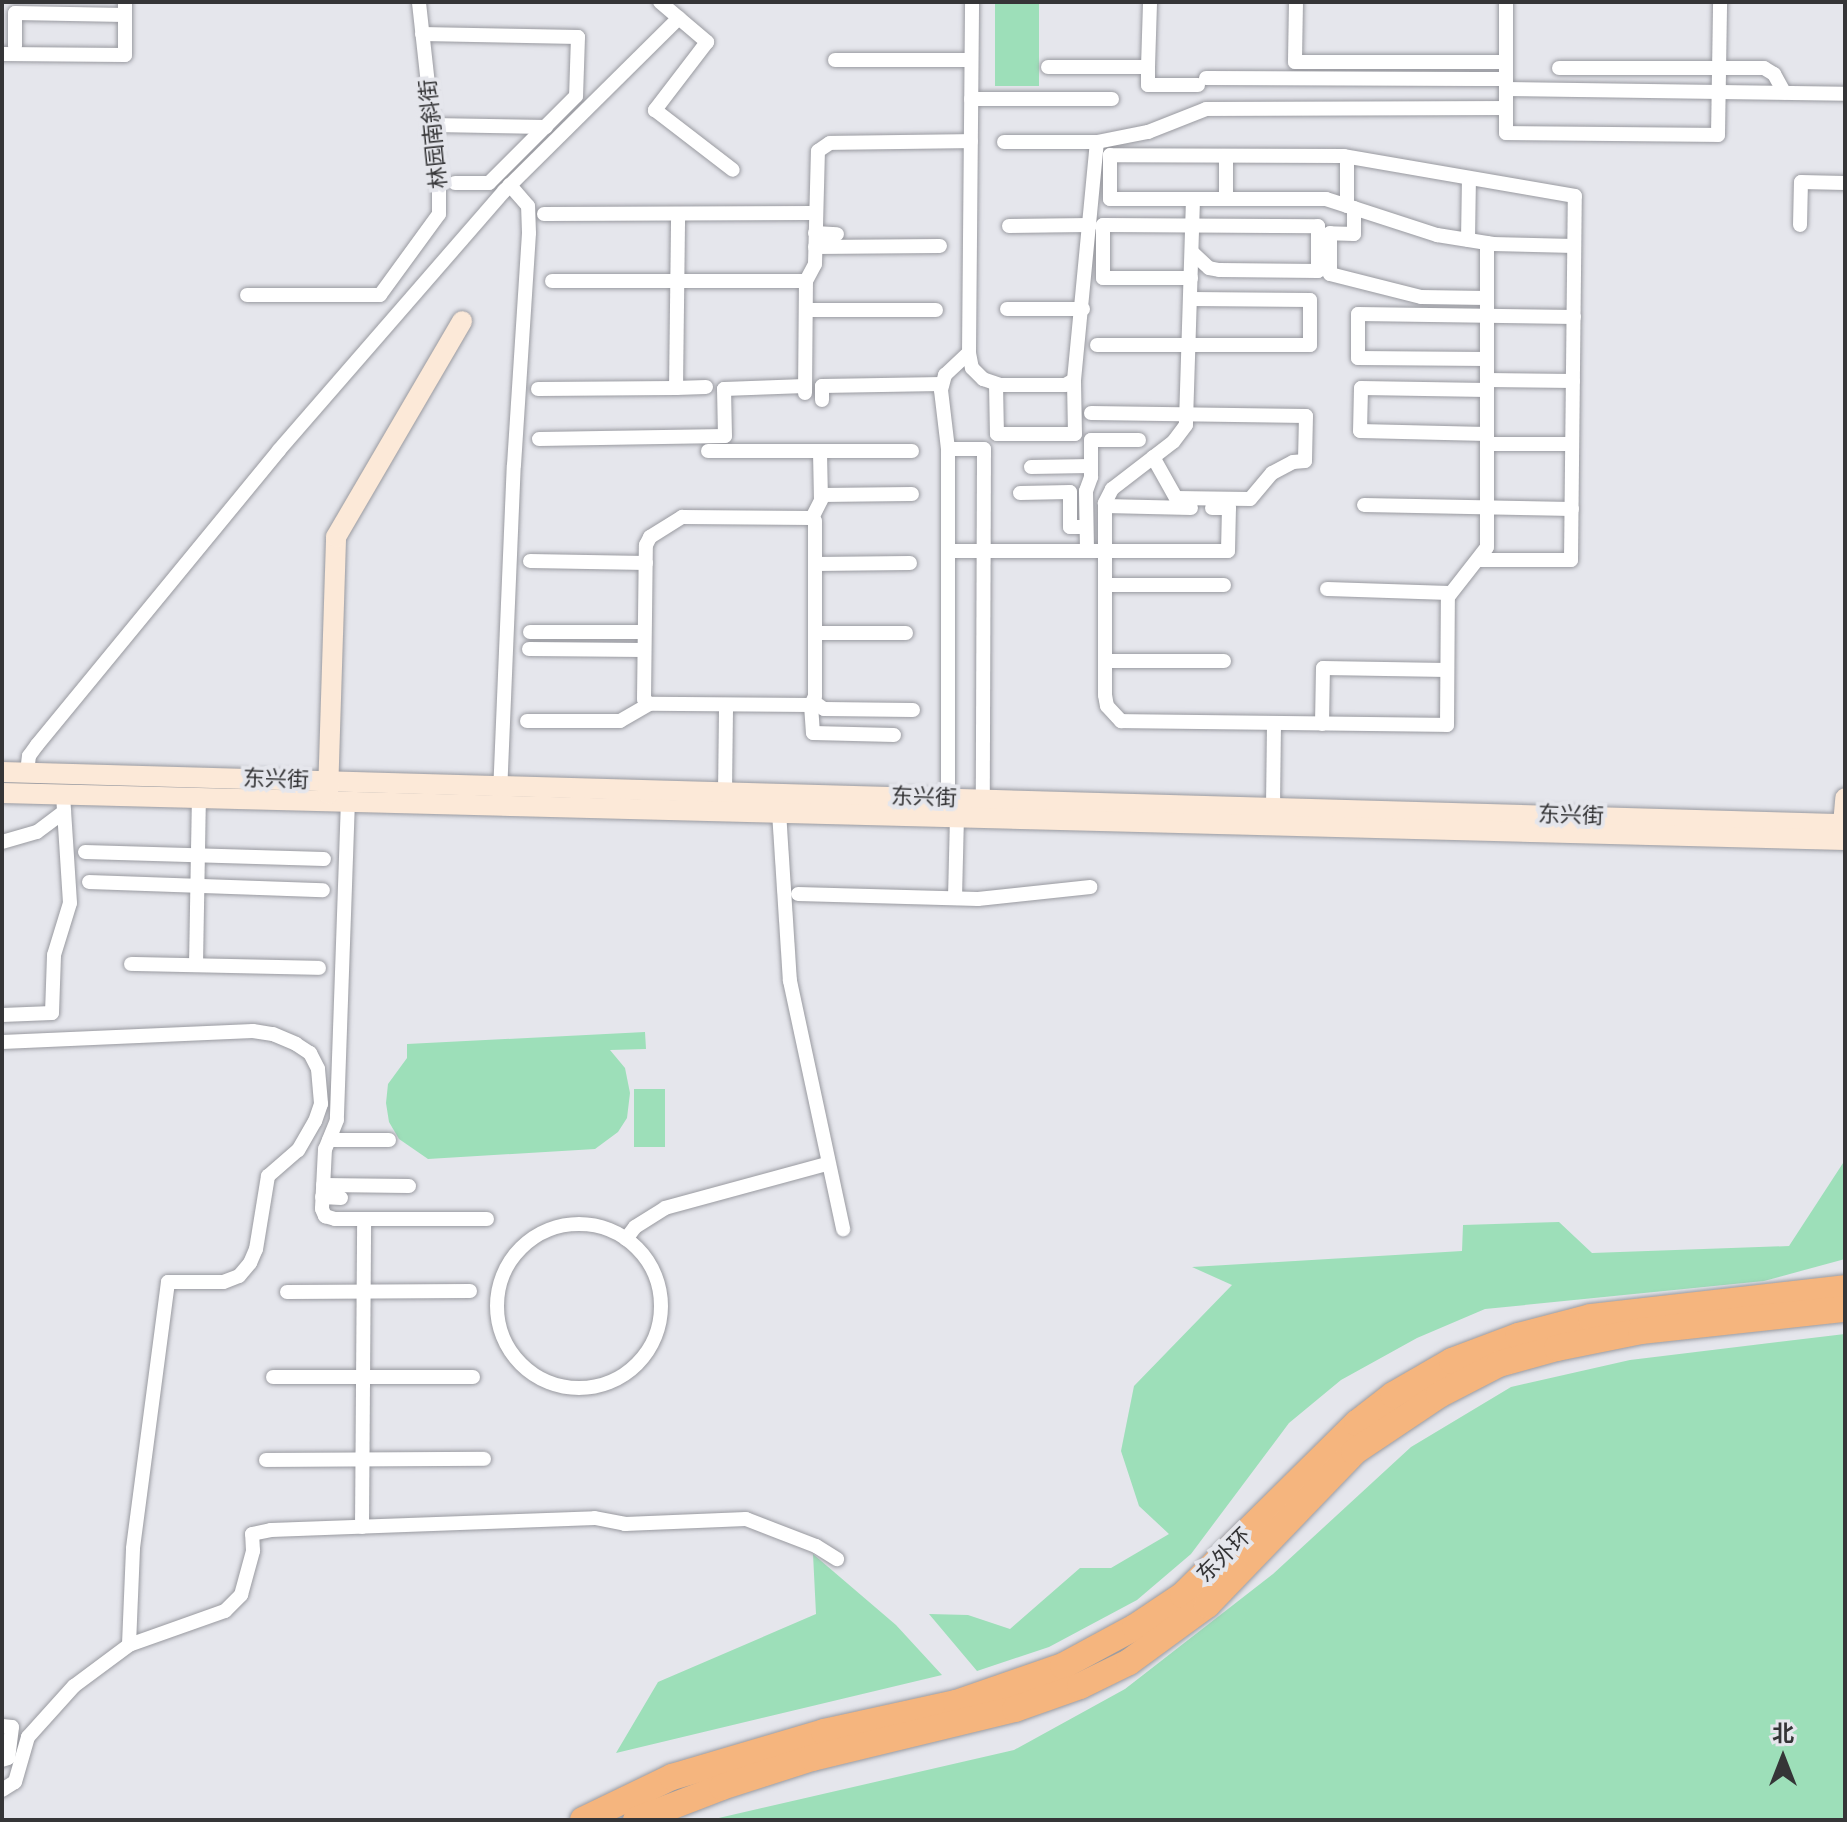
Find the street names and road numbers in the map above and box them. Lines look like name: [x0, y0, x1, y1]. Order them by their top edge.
street label: 林园南斜街: [414, 78, 452, 190]
street label: 东兴街: [243, 765, 309, 793]
street label: 东兴街: [891, 783, 957, 811]
street label: 东兴街: [1538, 801, 1604, 829]
street label: 东外环: [1191, 1522, 1257, 1588]

